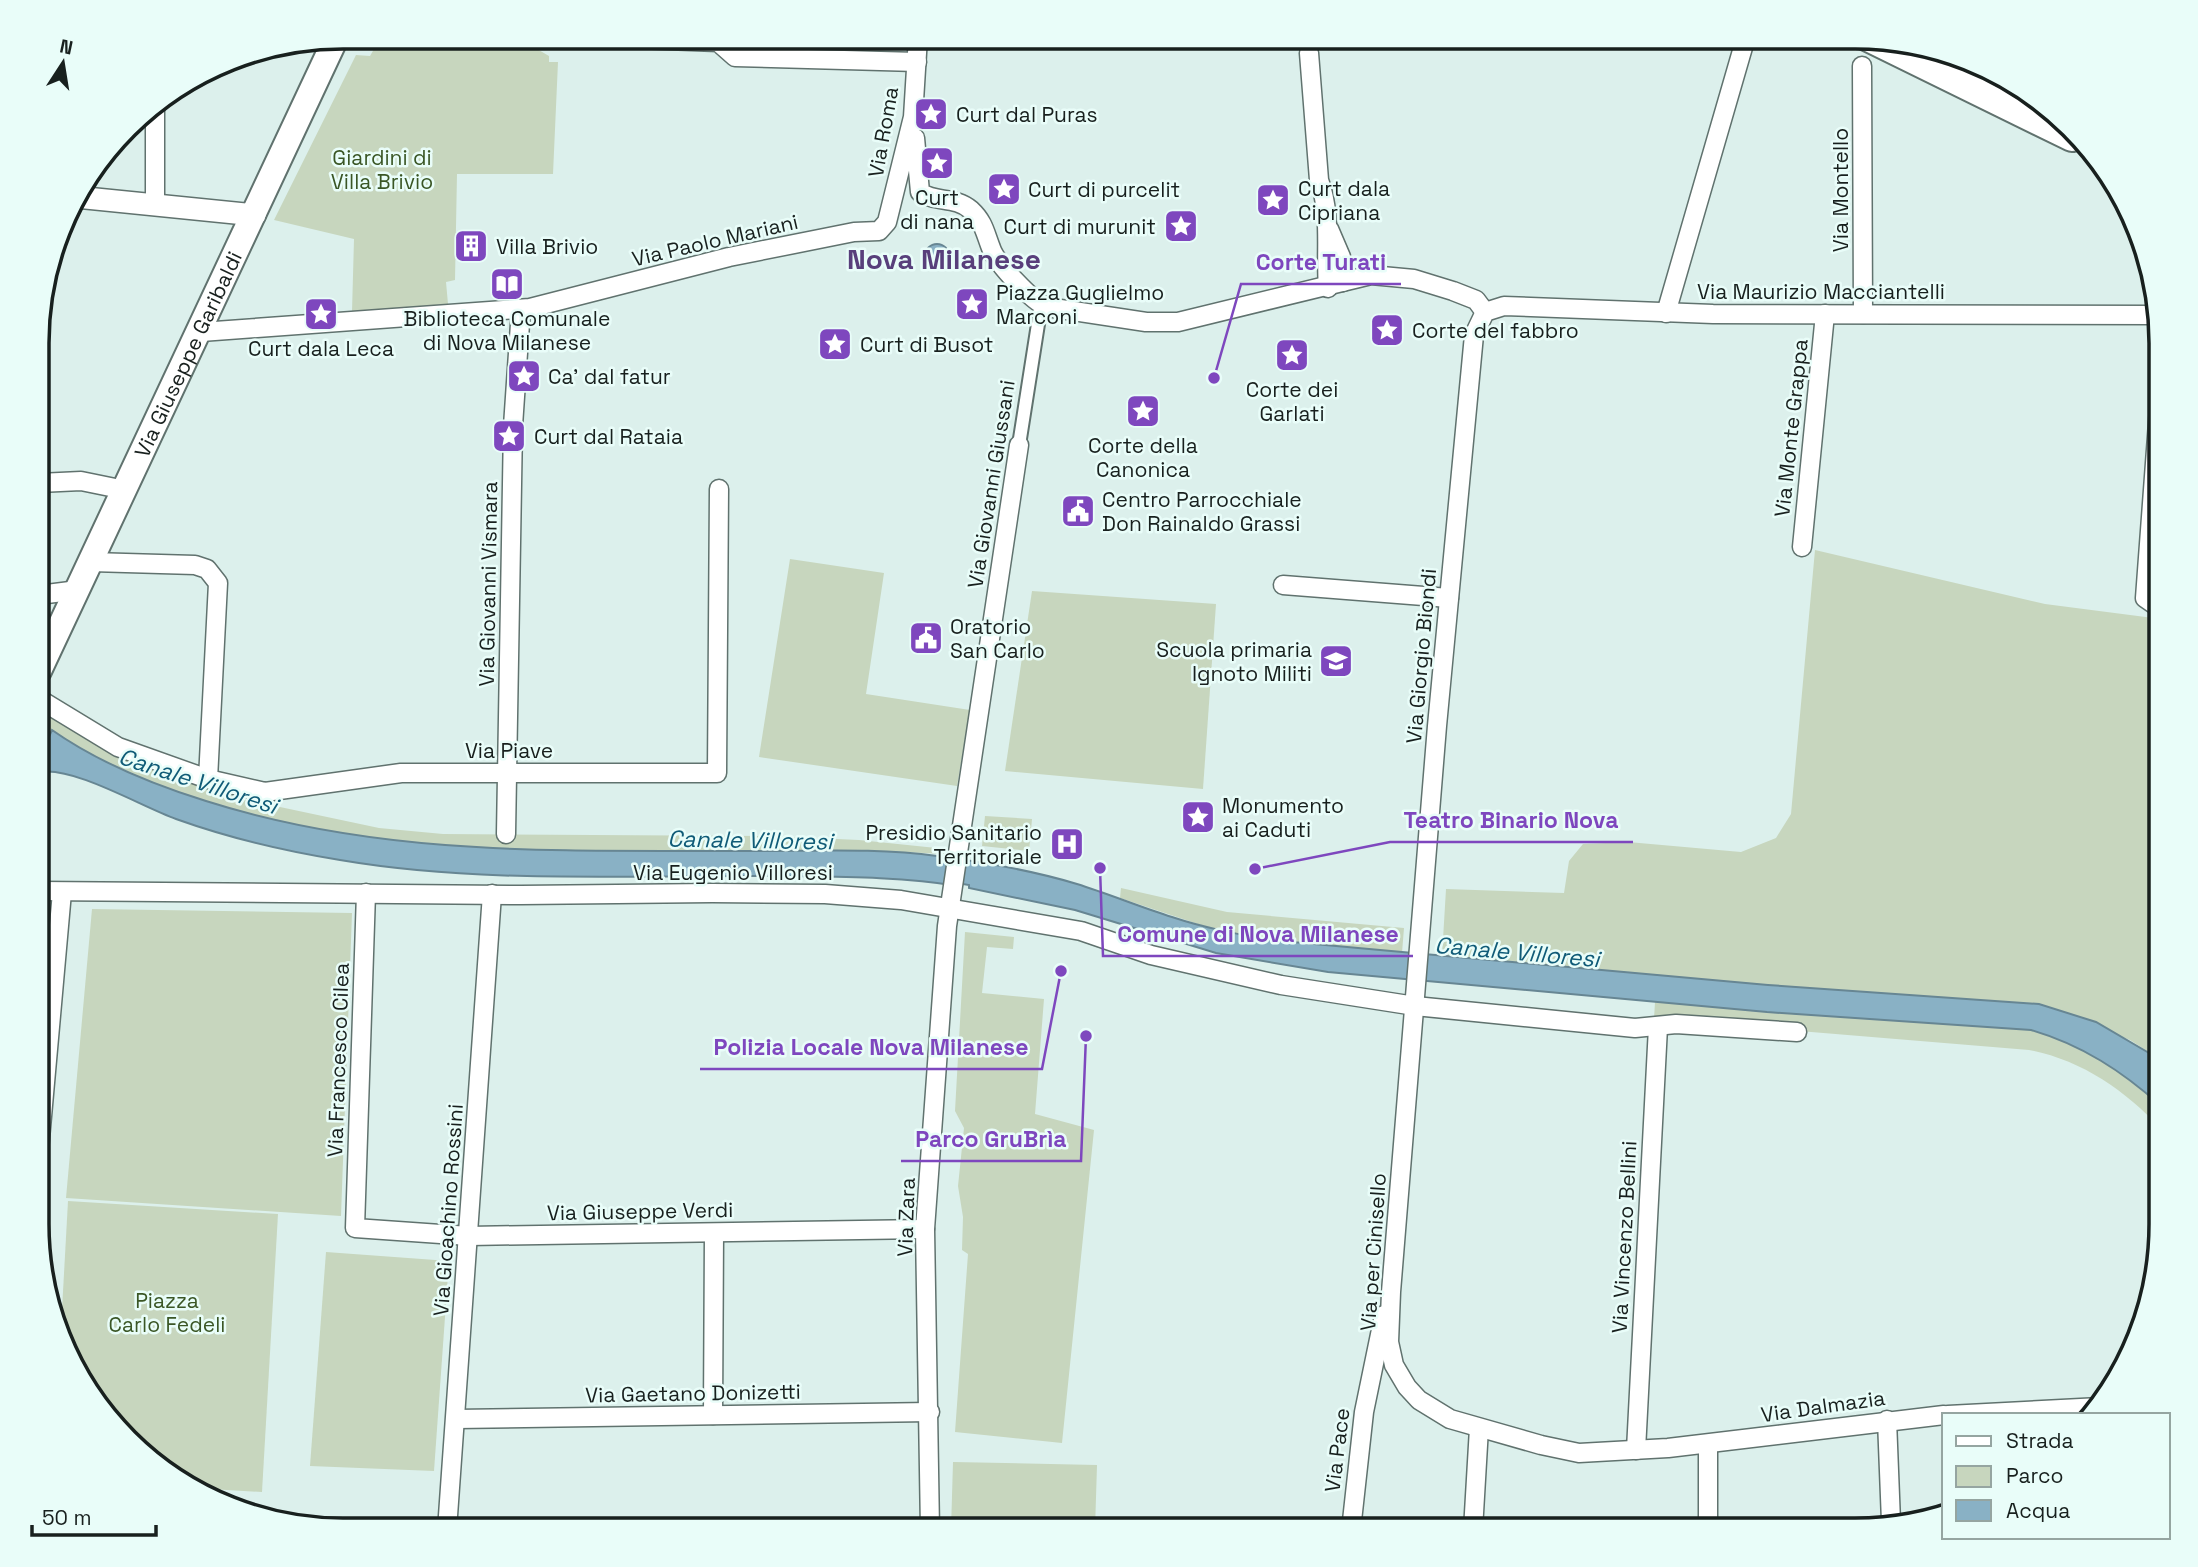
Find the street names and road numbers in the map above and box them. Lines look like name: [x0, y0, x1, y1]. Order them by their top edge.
street label: Via Roma: [862, 84, 904, 180]
street label: Via Montello: [1827, 128, 1854, 252]
street label: Via Paolo Mariani: [629, 208, 801, 272]
street label: Via Giuseppe Garibaldi: [128, 247, 248, 461]
street label: Via Maurizio Macciantelli: [1697, 278, 1945, 305]
street label: Via Monte Grappa: [1768, 338, 1814, 518]
street label: Via Giovanni Giussani: [961, 378, 1021, 590]
street label: Via Giovanni Vismara: [473, 481, 503, 687]
street label: Via Giorgio Biondi: [1400, 567, 1442, 745]
street label: Via Piave: [465, 737, 553, 764]
street label: Via Eugenio Villoresi: [633, 859, 833, 886]
street label: Via Francesco Cilea: [321, 962, 355, 1158]
street label: Via Gioachino Rossini: [427, 1103, 469, 1317]
street label: Via Vincenzo Bellini: [1605, 1140, 1643, 1334]
street label: Via per Cinisello: [1354, 1172, 1392, 1332]
street label: Via Zara: [891, 1177, 921, 1257]
street label: Via Giuseppe Verdi: [547, 1196, 733, 1226]
street label: Via Gaetano Donizetti: [585, 1378, 801, 1408]
street label: Via Dalmazia: [1759, 1384, 1887, 1428]
street label: Via Pace: [1318, 1406, 1356, 1494]

